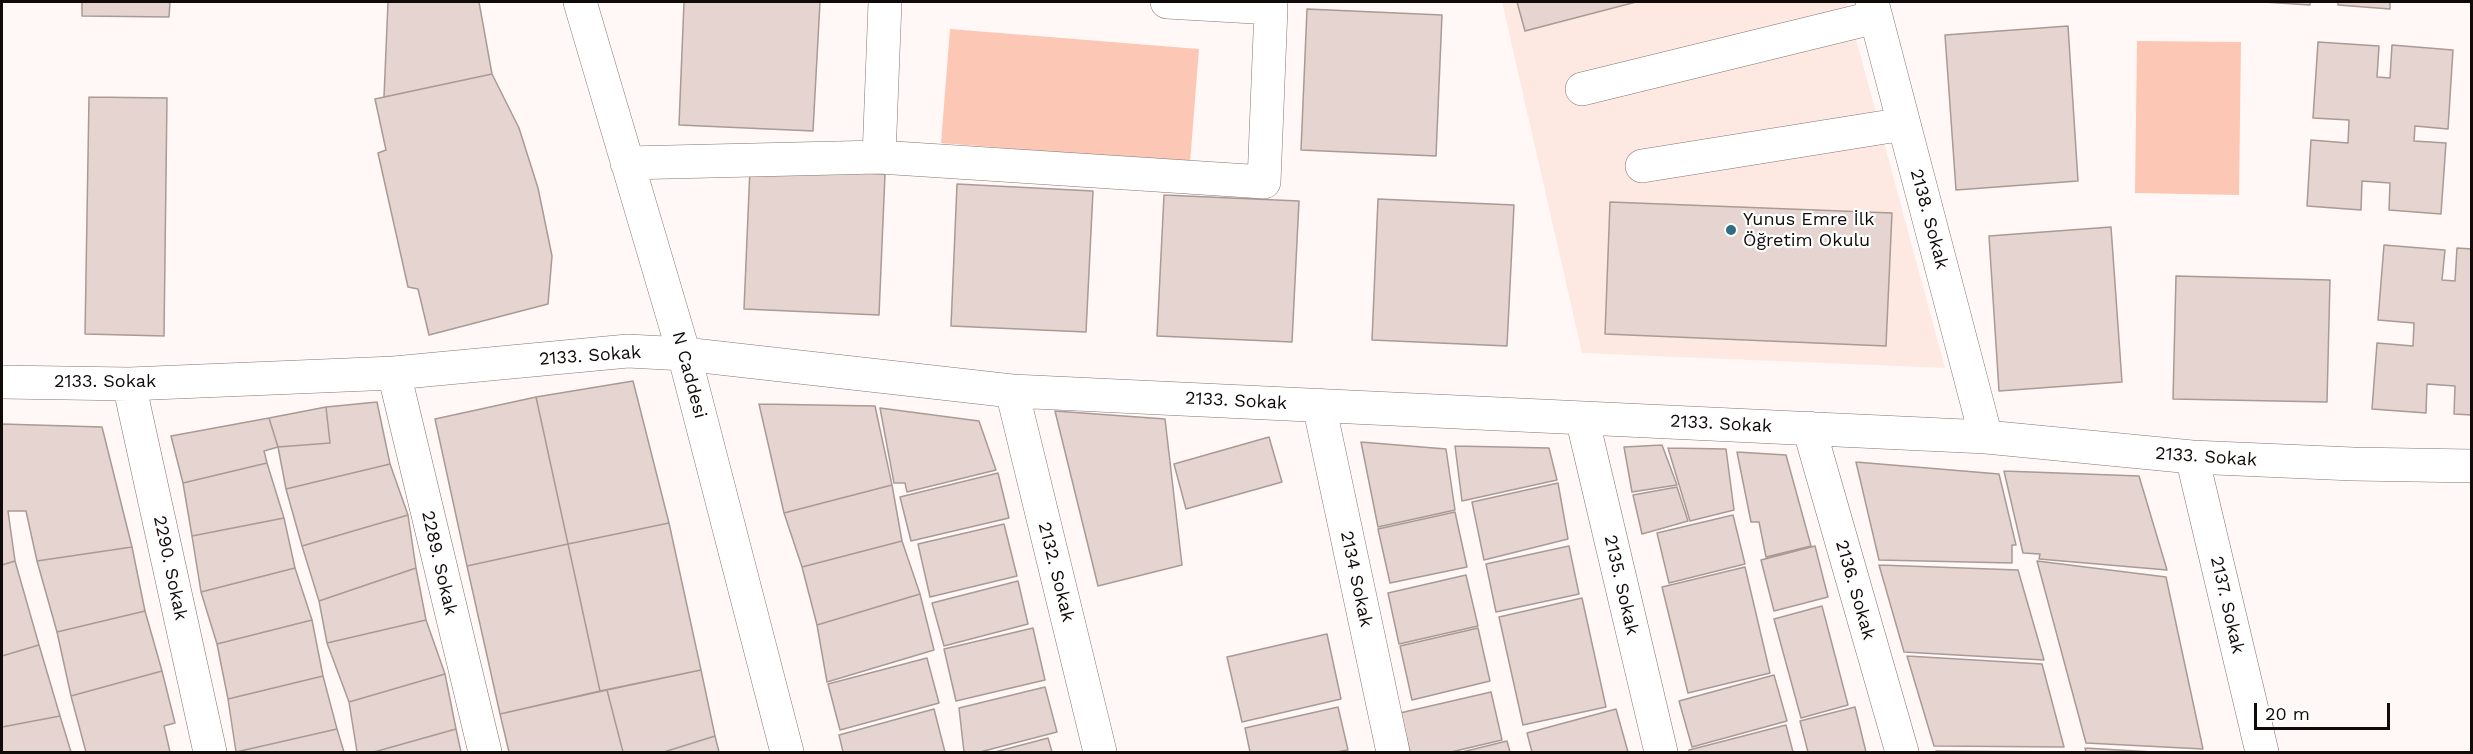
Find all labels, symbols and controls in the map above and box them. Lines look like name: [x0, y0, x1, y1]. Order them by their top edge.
street label: 2138. Sokak: [1905, 167, 1953, 271]
place label: Yunus Emre İlk Öğretim Okulu: [1743, 209, 1874, 252]
marker: Yunus Emre İlk Öğretim Okulu: [1724, 223, 1738, 237]
street label: N Caddesi: [667, 329, 711, 421]
street label: 2133. Sokak: [538, 342, 642, 370]
street label: 2133. Sokak: [54, 371, 156, 393]
street label: 2133. Sokak: [1184, 388, 1288, 414]
street label: 2133. Sokak: [1669, 411, 1773, 437]
street label: 2133. Sokak: [2154, 443, 2258, 471]
street label: 2289. Sokak: [416, 509, 462, 617]
street label: 2290. Sokak: [148, 514, 192, 622]
street label: 2132. Sokak: [1033, 520, 1079, 624]
street label: 2134 Sokak: [1335, 529, 1377, 629]
street label: 2135. Sokak: [1599, 533, 1643, 637]
street label: 2136. Sokak: [1830, 538, 1880, 642]
street label: 2137. Sokak: [2205, 554, 2249, 656]
scale bar: [2257, 691, 2394, 729]
text: 20 m: [2265, 703, 2310, 724]

